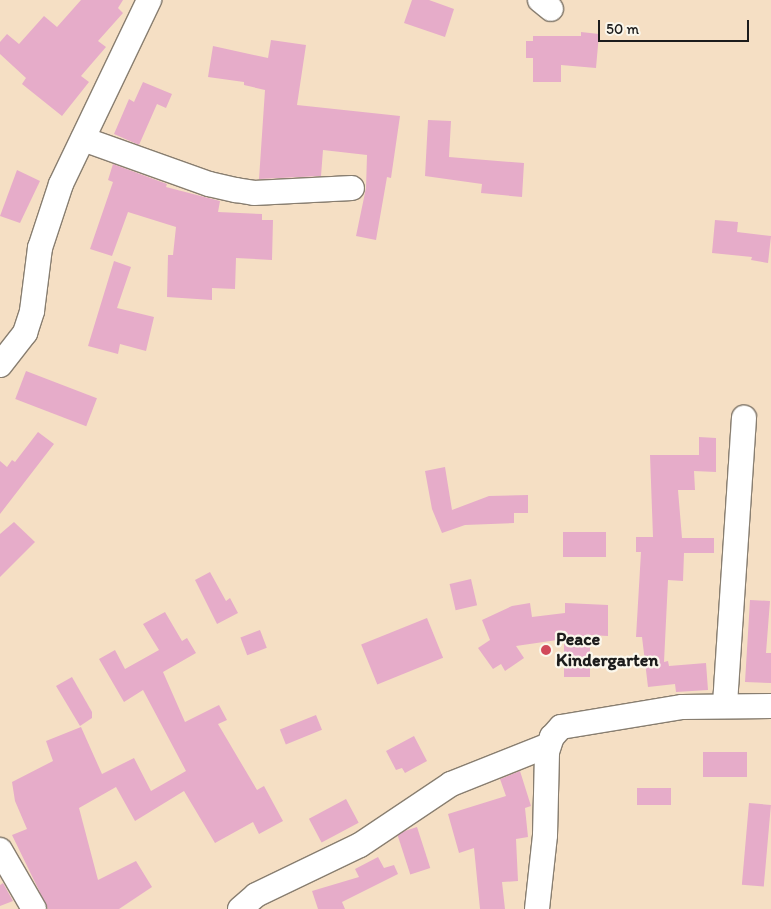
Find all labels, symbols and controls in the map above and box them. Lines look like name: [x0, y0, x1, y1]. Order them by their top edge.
scale bar: [601, 10, 752, 42]
text: 50 m: [606, 20, 639, 38]
place label: Peace Kindergarten: [556, 629, 658, 672]
marker: Peace Kindergarten: [540, 644, 552, 656]

